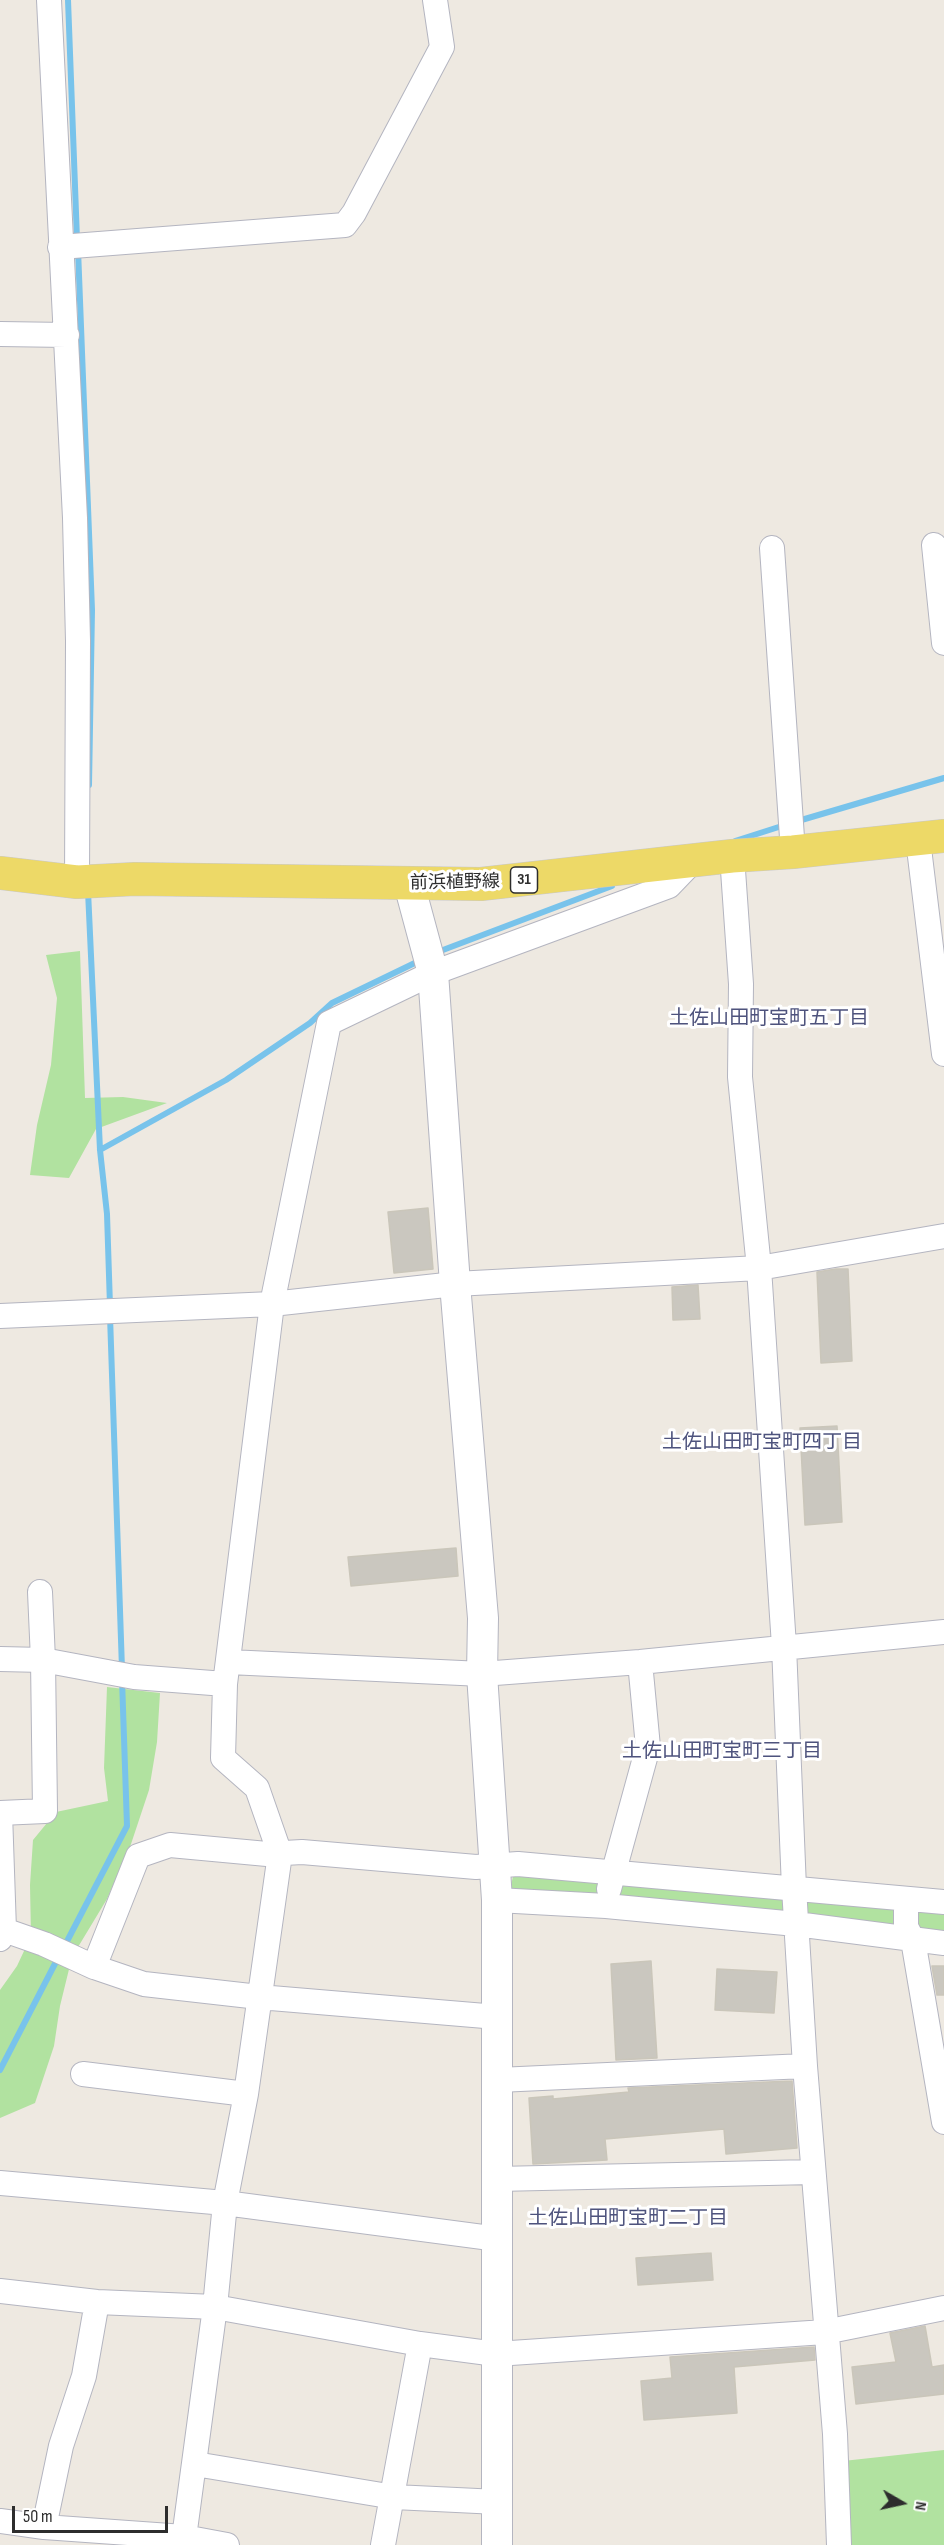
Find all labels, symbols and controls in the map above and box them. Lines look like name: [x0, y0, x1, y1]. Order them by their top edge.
road number: 31: [510, 867, 538, 893]
street label: 前浜植野線: [410, 871, 500, 895]
district label: 土佐山田町宝町五丁目: [669, 1007, 869, 1031]
district label: 土佐山田町宝町四丁目: [662, 1431, 862, 1455]
district label: 土佐山田町宝町三丁目: [622, 1740, 822, 1764]
district label: 土佐山田町宝町二丁目: [528, 2207, 728, 2231]
north arrow: [872, 2473, 932, 2533]
scale bar: [15, 2494, 171, 2532]
text: N: [910, 2500, 930, 2512]
text: 50 m: [23, 2506, 53, 2527]

